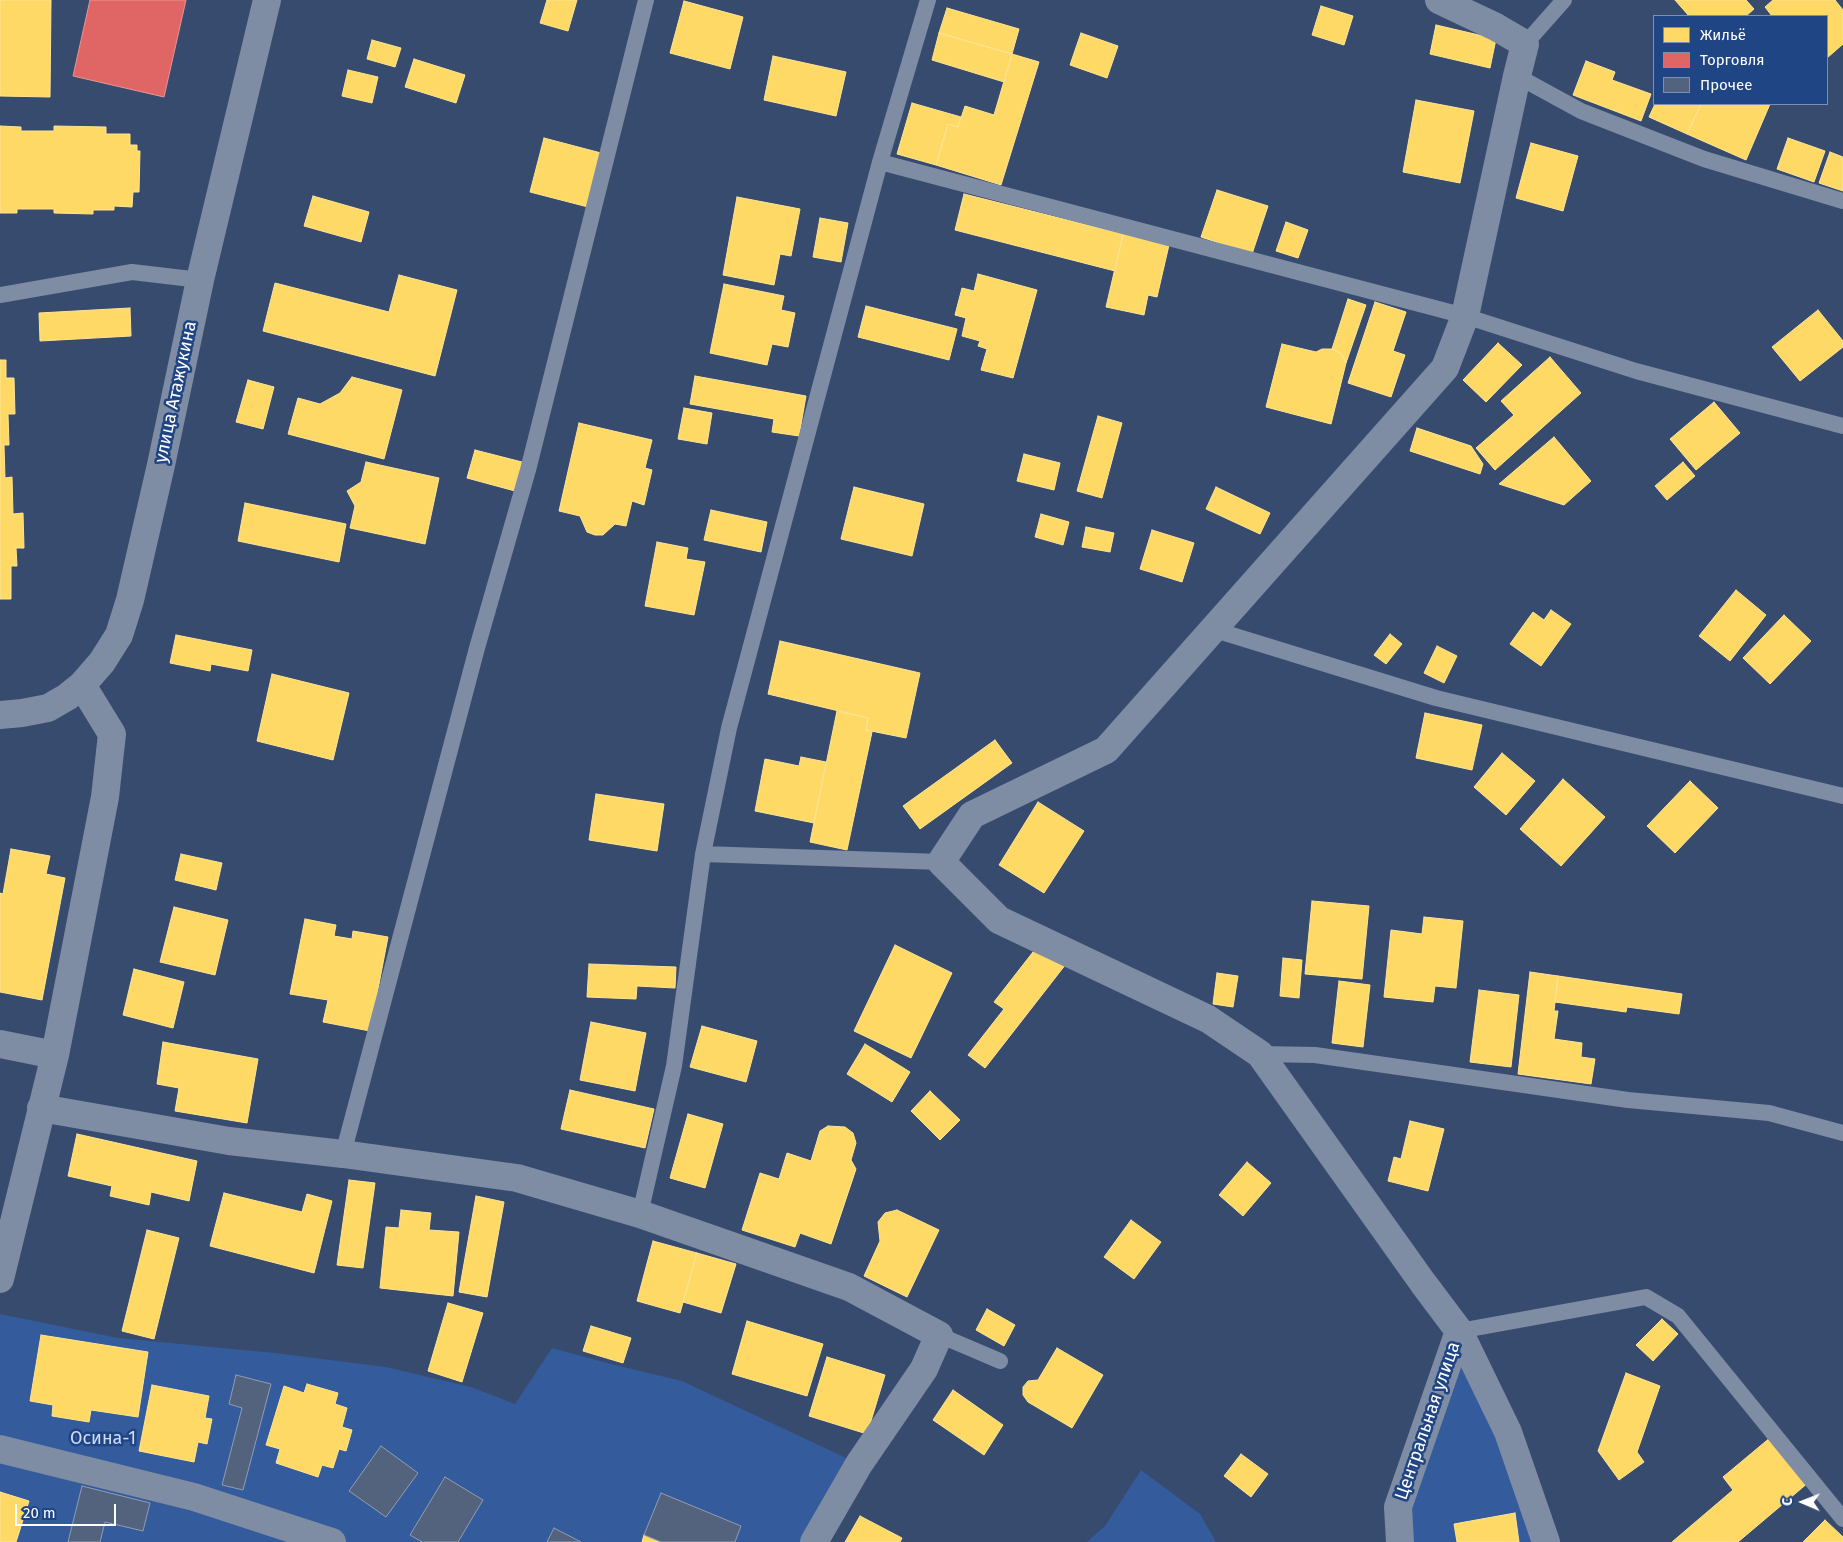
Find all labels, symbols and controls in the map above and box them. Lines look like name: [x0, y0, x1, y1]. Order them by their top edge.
legend: [1653, 15, 1828, 105]
text: Жильё: [1700, 26, 1746, 44]
text: Торговля: [1700, 51, 1765, 69]
text: Прочее: [1700, 76, 1752, 94]
street label: улица Атажукина: [150, 319, 202, 465]
street label: Центральная улица: [1391, 1339, 1465, 1503]
park label: Осина-1: [70, 1428, 136, 1450]
north arrow: [1778, 1477, 1828, 1527]
scale bar: [18, 1494, 119, 1526]
text: С: [1779, 1498, 1796, 1506]
text: 20 m: [23, 1504, 56, 1522]

